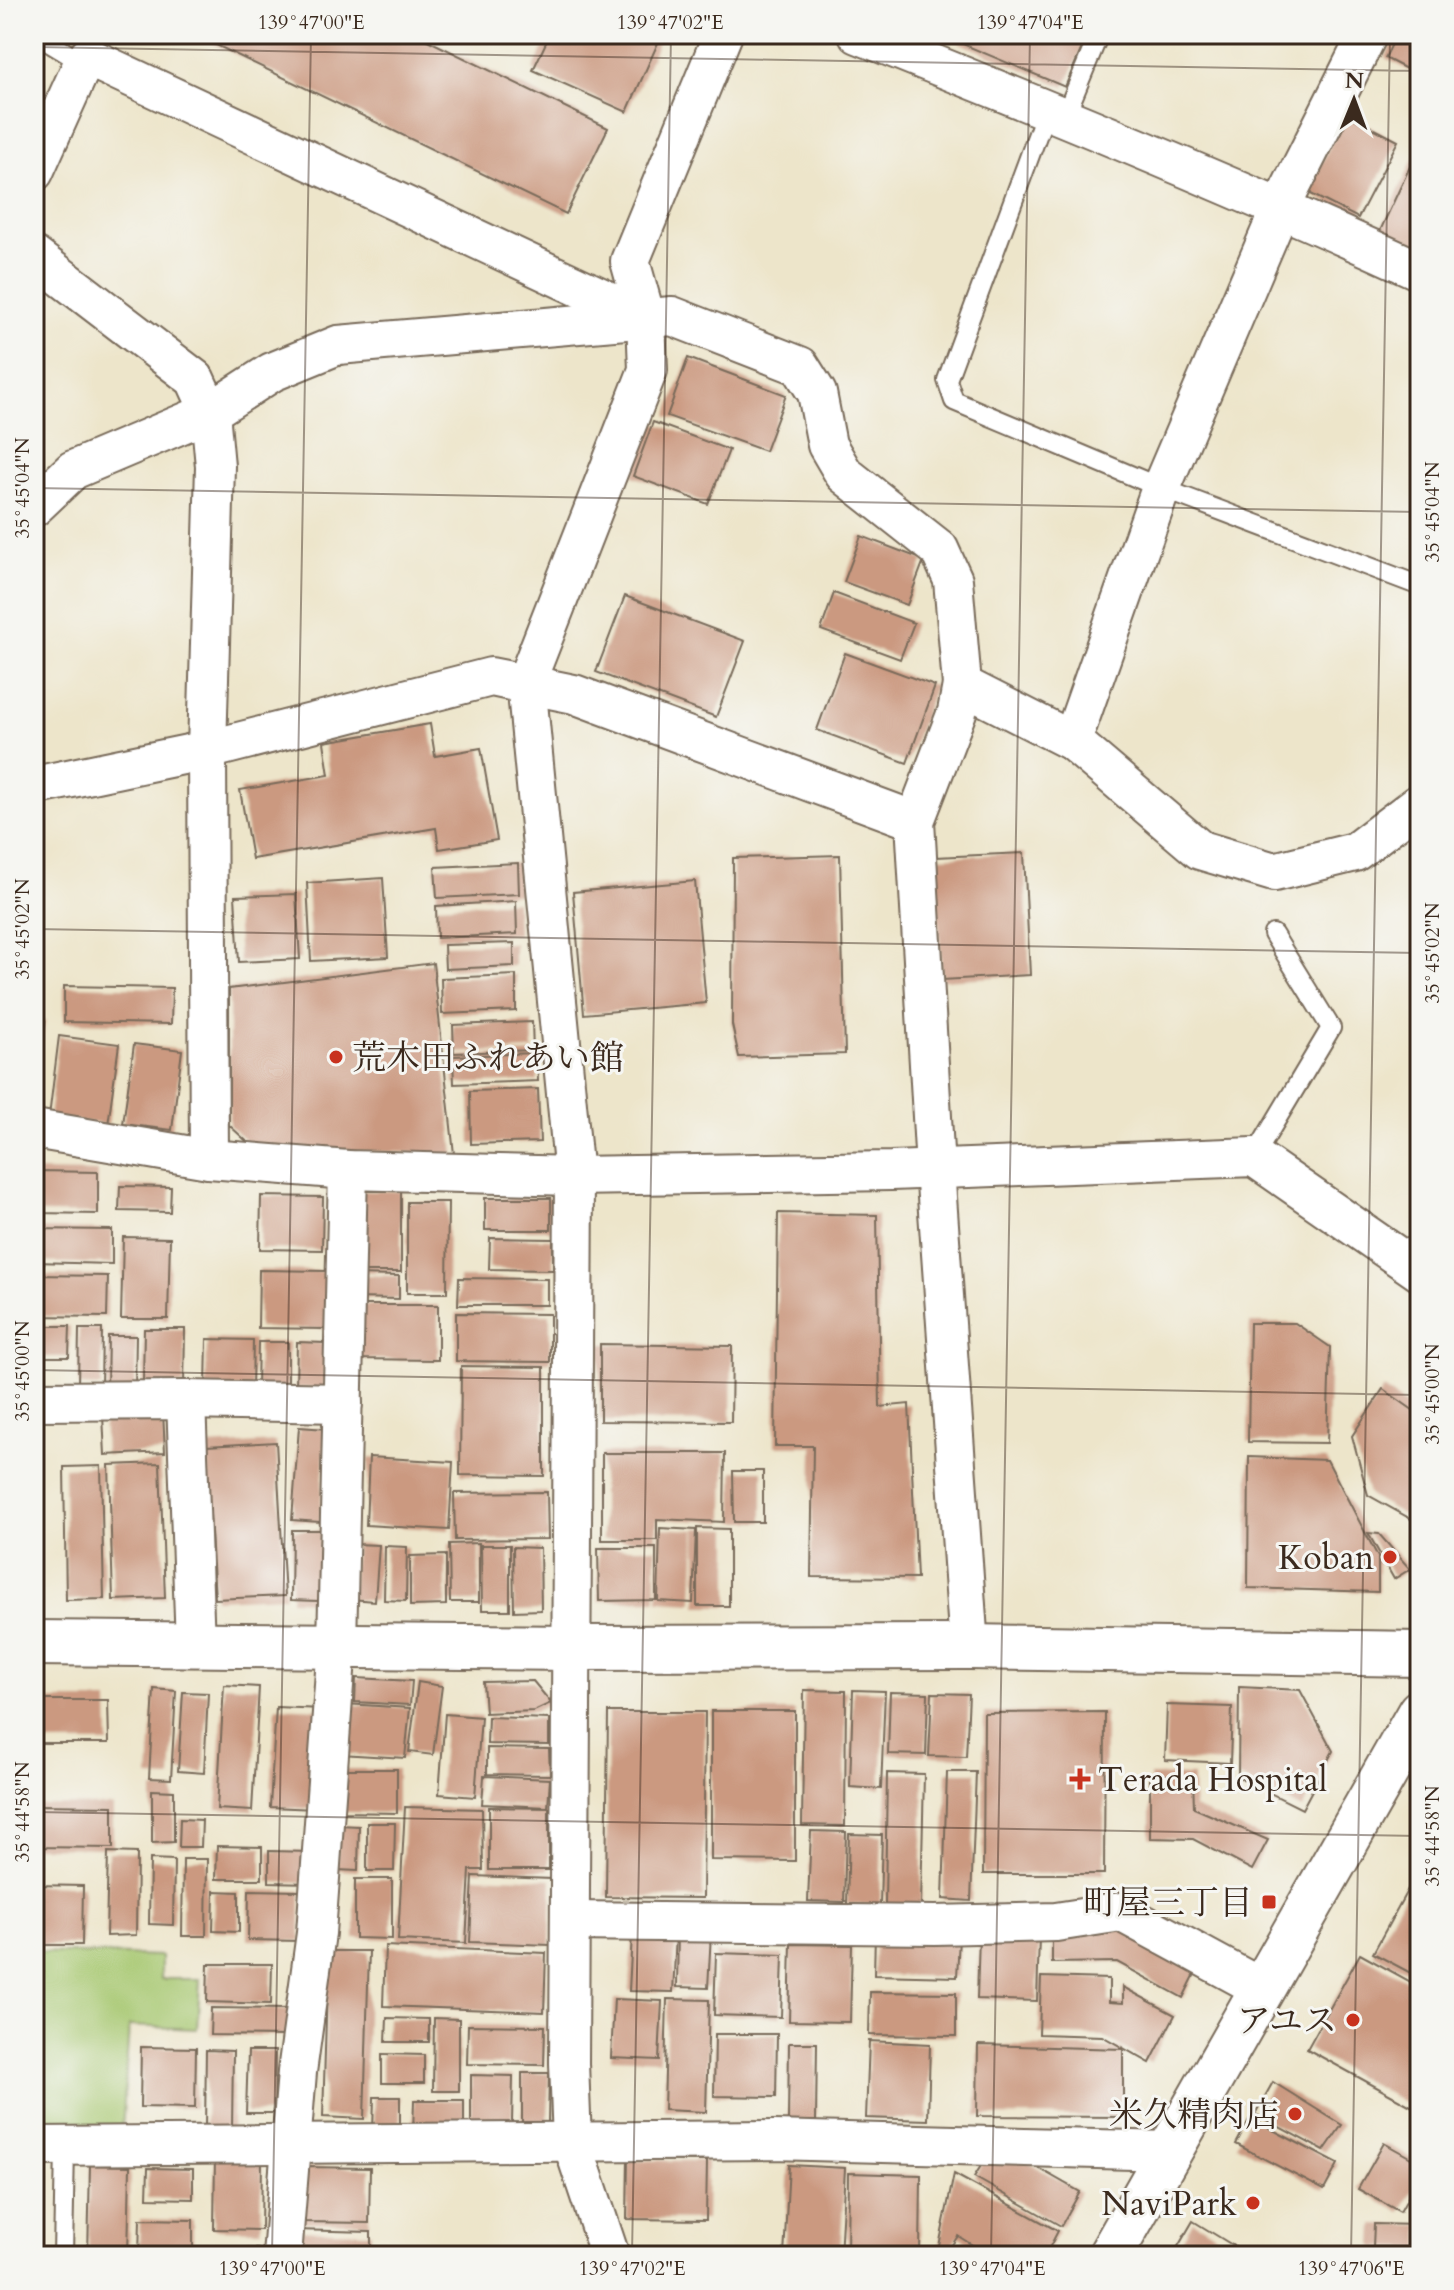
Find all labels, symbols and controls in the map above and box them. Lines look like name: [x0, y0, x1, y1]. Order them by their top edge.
text: 139°47'00"E: [258, 9, 364, 36]
text: 139°47'02"E: [617, 9, 723, 36]
text: 139°47'04"E: [977, 9, 1083, 36]
north arrow: [1314, 60, 1394, 140]
text: N: [1345, 66, 1364, 96]
text: 35°45'04"N: [9, 437, 36, 539]
text: 35°45'04"N: [1419, 461, 1446, 563]
text: 35°45'02"N: [9, 878, 36, 980]
text: 35°45'02"N: [1419, 902, 1446, 1004]
place label: 荒木田ふれあい館: [352, 1035, 624, 1081]
marker: 荒木田ふれあい館: [327, 1048, 345, 1066]
text: 35°45'00"N: [9, 1320, 36, 1422]
text: 35°45'00"N: [1419, 1343, 1446, 1445]
place label: Koban: [1278, 1535, 1374, 1581]
marker: Koban: [1381, 1548, 1399, 1566]
place label: Terada Hospital: [1098, 1757, 1328, 1803]
text: 35°44'58"N: [9, 1761, 36, 1863]
marker: Terada Hospital: [1069, 1768, 1091, 1790]
text: 35°44'58"N: [1419, 1785, 1446, 1887]
place label: 町屋三丁目: [1083, 1880, 1253, 1926]
marker: 町屋三丁目: [1260, 1893, 1278, 1911]
place label: アユス: [1237, 1998, 1337, 2044]
marker: アユス: [1344, 2011, 1362, 2029]
place label: 米久精肉店: [1109, 2092, 1279, 2138]
marker: 米久精肉店: [1286, 2105, 1304, 2123]
place label: NaviPark: [1101, 2181, 1238, 2227]
marker: NaviPark: [1244, 2194, 1262, 2212]
text: 139°47'00"E: [219, 2255, 325, 2282]
text: 139°47'02"E: [579, 2255, 685, 2282]
text: 139°47'04"E: [939, 2255, 1045, 2282]
text: 139°47'06"E: [1298, 2255, 1404, 2282]

